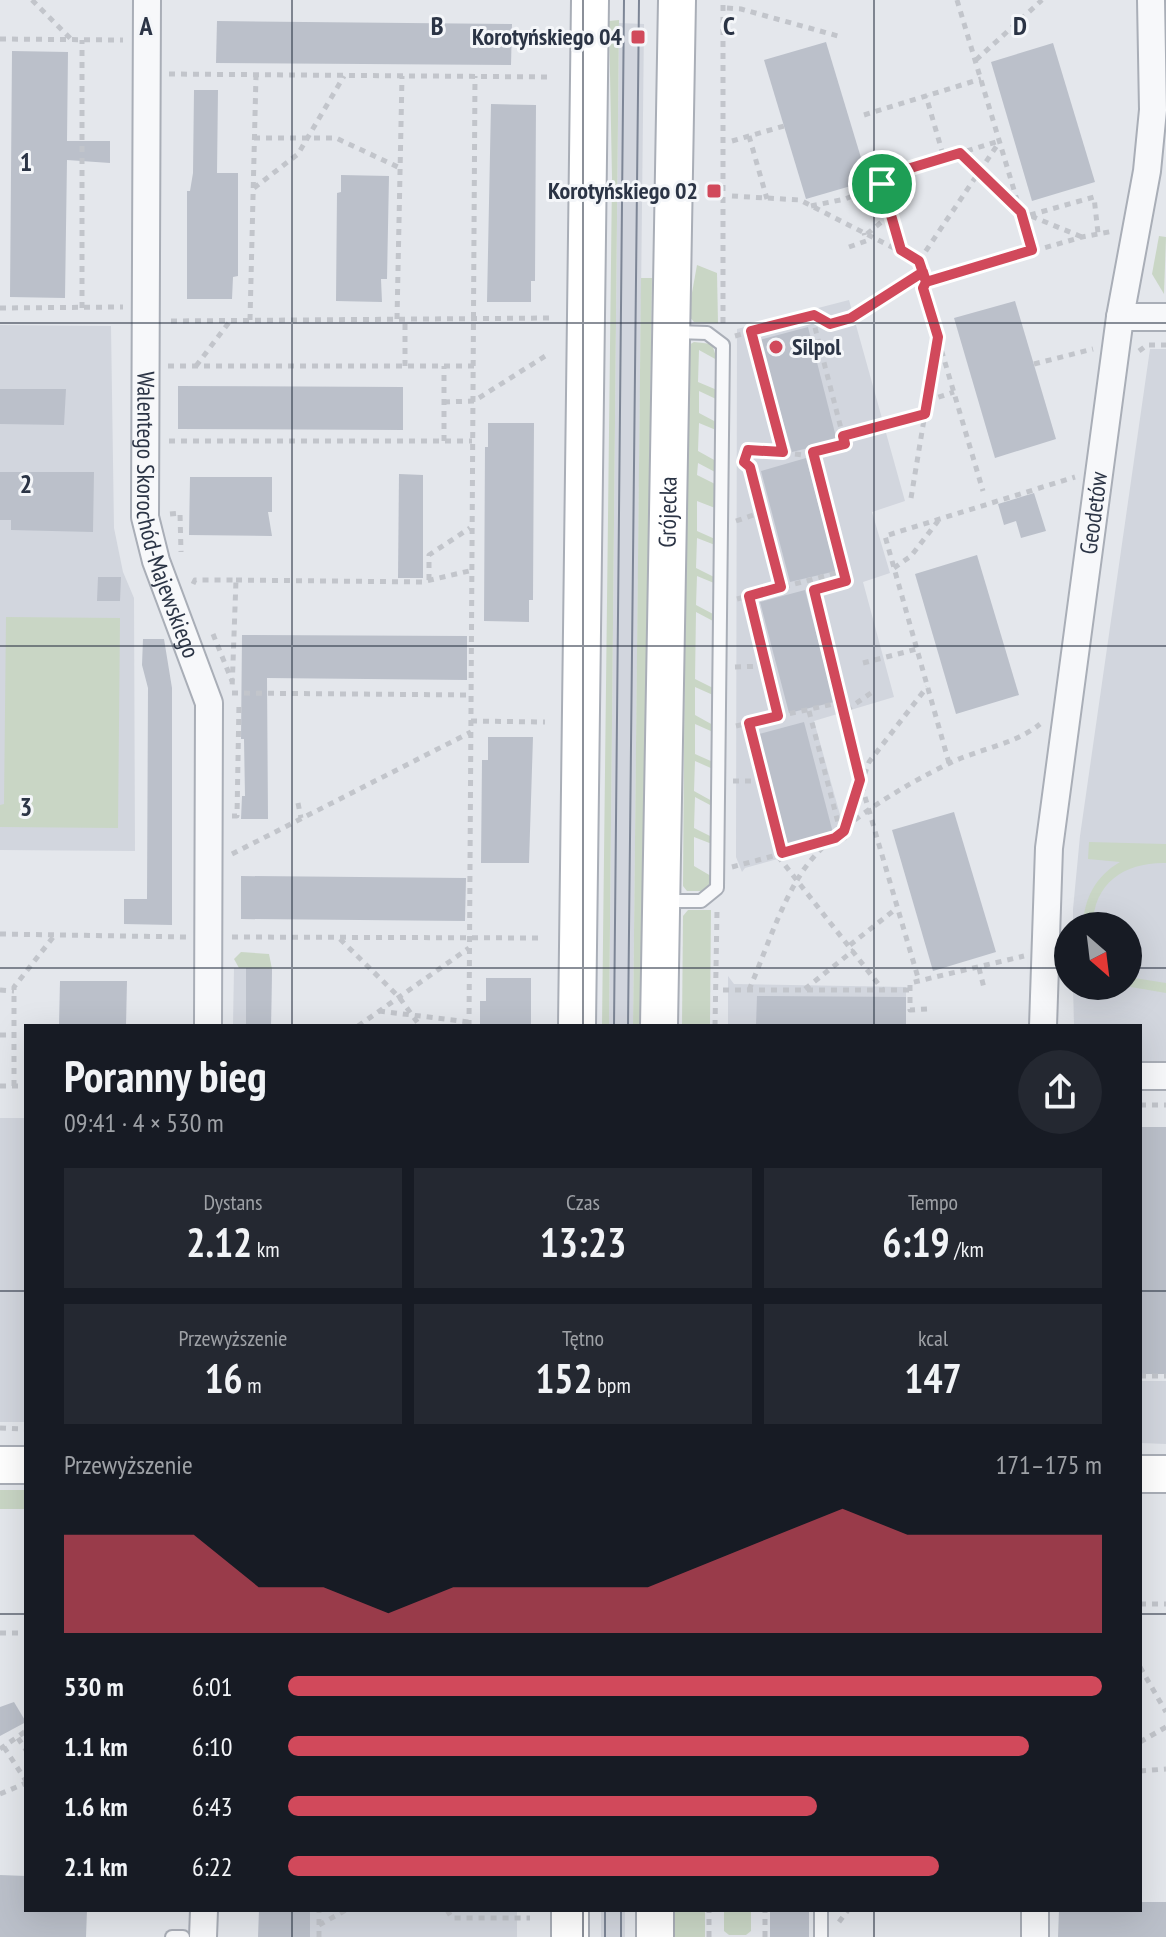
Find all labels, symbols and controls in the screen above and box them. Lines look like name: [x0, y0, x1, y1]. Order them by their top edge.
text: A: [138, 9, 153, 42]
text: B: [431, 9, 444, 42]
text: C: [723, 9, 735, 42]
text: D: [1013, 9, 1027, 42]
place label: Korotyńskiego 04: [472, 21, 623, 52]
marker: Korotyńskiego 04: [629, 28, 647, 46]
text: 1: [20, 145, 32, 178]
pin: [848, 150, 916, 218]
icon: arrive: [860, 162, 904, 206]
place label: Korotyńskiego 02: [548, 175, 698, 206]
marker: Korotyńskiego 02: [705, 182, 723, 200]
place label: Silpol: [792, 331, 841, 362]
marker: Silpol: [767, 338, 785, 356]
street label: Walentego Skorochód-Majewskiego: [130, 371, 207, 662]
text: 2: [20, 467, 32, 500]
street label: Geodetów: [1072, 469, 1114, 556]
street label: Grójecka: [651, 476, 684, 548]
text: 3: [20, 790, 32, 823]
north arrow: [1054, 912, 1142, 1000]
map controls: [1054, 912, 1142, 1000]
text: Poranny bieg: [64, 1047, 267, 1104]
button: share: [1018, 1050, 1102, 1134]
text: 09:41 · 4 × 530 m: [64, 1106, 224, 1139]
text: Dystans: [204, 1188, 262, 1216]
text: Czas: [566, 1188, 600, 1216]
text: Tempo: [908, 1188, 958, 1216]
text: 2.12: [186, 1216, 252, 1268]
text: 13:23: [540, 1216, 626, 1268]
text: 6:19: [882, 1216, 950, 1268]
text: km: [252, 1235, 280, 1263]
text: /km: [950, 1235, 984, 1263]
text: Przewyższenie: [179, 1324, 287, 1352]
text: Tętno: [562, 1324, 604, 1352]
text: kcal: [918, 1324, 948, 1352]
text: 16: [204, 1352, 243, 1404]
text: 152: [535, 1352, 593, 1404]
text: 147: [904, 1352, 962, 1404]
text: m: [243, 1371, 262, 1399]
text: bpm: [593, 1371, 631, 1399]
text: Przewyższenie: [64, 1448, 193, 1481]
text: 171–175 m: [996, 1448, 1102, 1481]
text: 530 m: [64, 1670, 124, 1703]
text: 6:01: [192, 1670, 232, 1703]
text: 1.1 km: [64, 1730, 128, 1763]
text: 6:10: [192, 1730, 232, 1763]
text: 1.6 km: [64, 1790, 128, 1823]
text: 6:43: [192, 1790, 232, 1823]
text: 2.1 km: [64, 1850, 128, 1883]
text: 6:22: [192, 1850, 232, 1883]

